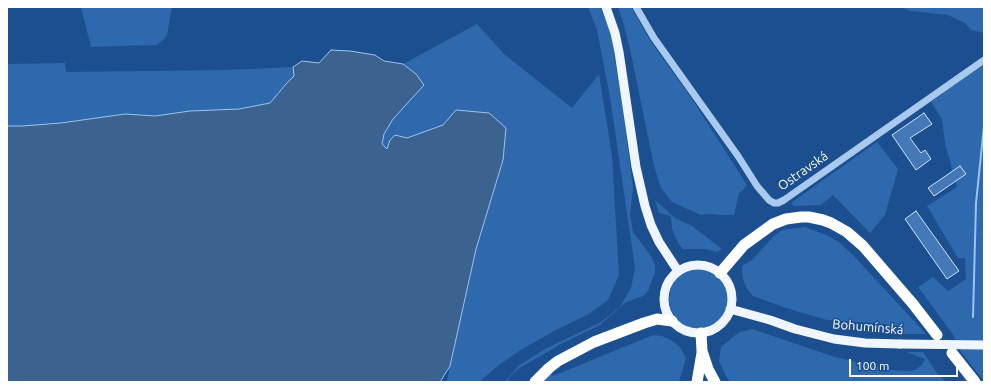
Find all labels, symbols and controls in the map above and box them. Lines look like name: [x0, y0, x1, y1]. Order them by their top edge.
street label: Ostravská: [775, 148, 831, 194]
street label: Bohumínská: [832, 316, 904, 338]
scale bar: [851, 351, 960, 377]
text: 100 m: [856, 359, 889, 372]

